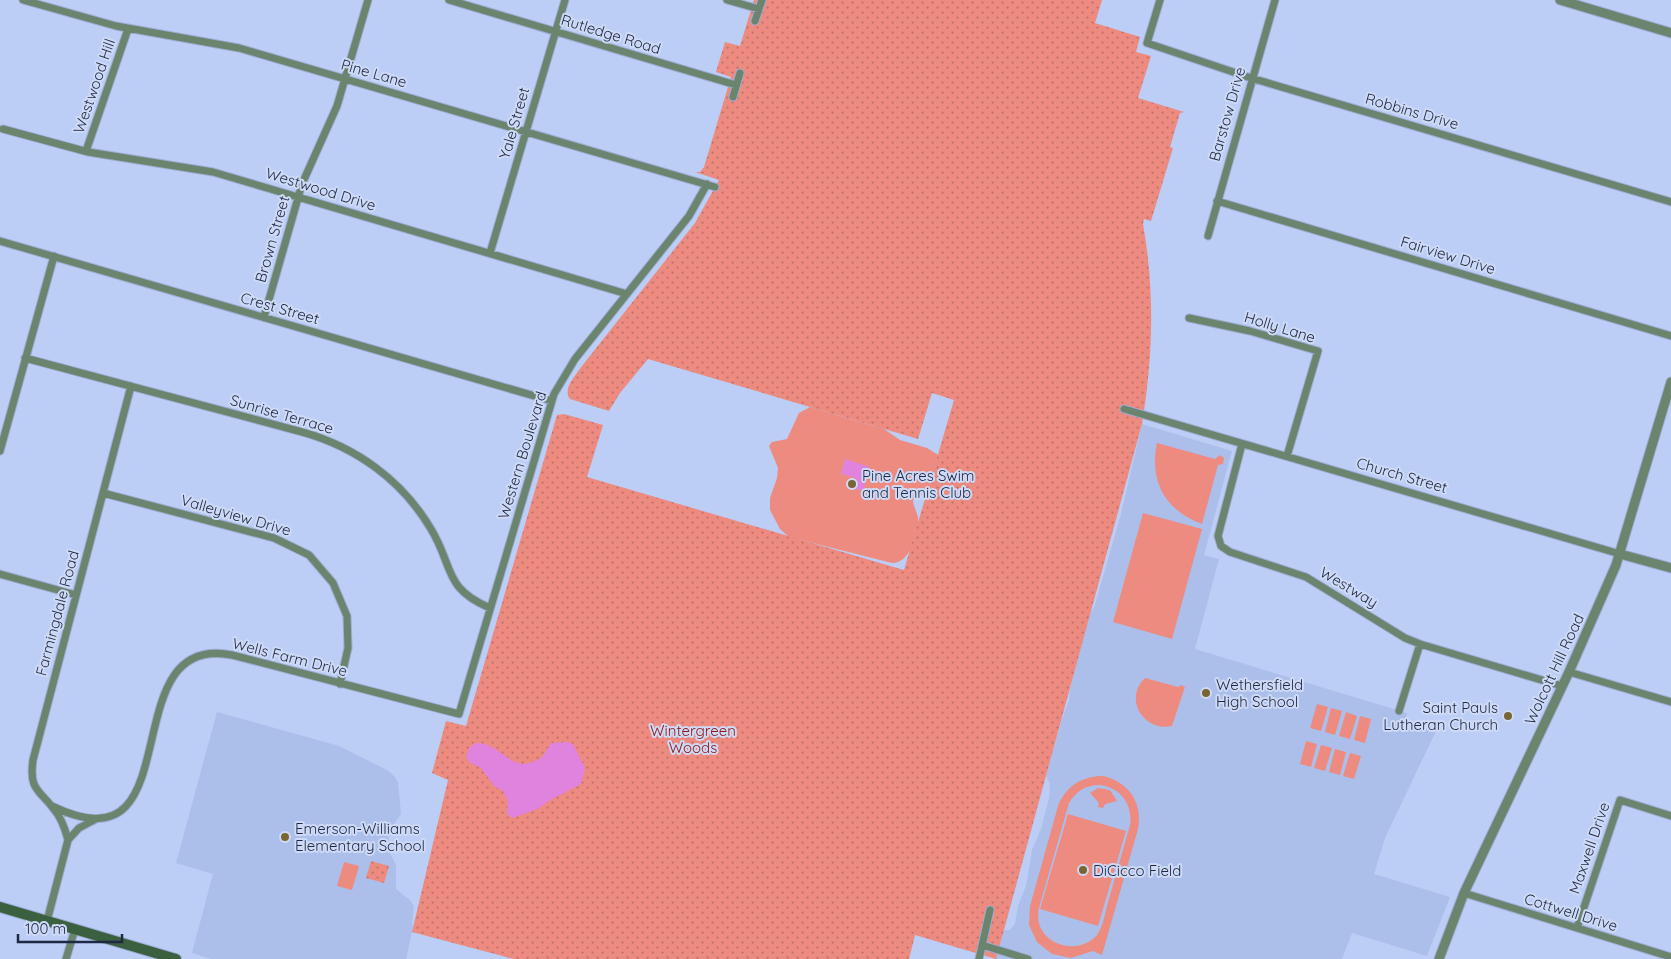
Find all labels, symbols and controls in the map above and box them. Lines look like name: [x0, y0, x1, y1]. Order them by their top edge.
street label: Rutledge Road: [559, 10, 663, 58]
street label: Westwood Hill: [69, 36, 119, 136]
street label: Pine Lane: [339, 55, 409, 91]
street label: Barstow Drive: [1204, 65, 1250, 163]
street label: Yale Street: [495, 85, 533, 161]
street label: Robbins Drive: [1363, 89, 1461, 133]
street label: Westwood Drive: [264, 163, 378, 215]
street label: Brown Street: [251, 193, 293, 285]
street label: Fairview Drive: [1398, 232, 1498, 278]
street label: Crest Street: [238, 288, 322, 328]
street label: Holly Lane: [1242, 307, 1318, 347]
street label: Western Boulevard: [494, 389, 550, 521]
street label: Sunrise Terrace: [228, 390, 336, 438]
street label: Church Street: [1354, 453, 1450, 497]
place label: Pine Acres Swim and Tennis Club: [862, 466, 975, 502]
marker: Pine Acres Swim and Tennis Club: [846, 478, 858, 490]
street label: Valleyview Drive: [179, 490, 293, 540]
street label: Farmingdale Road: [31, 548, 83, 678]
street label: Westway: [1316, 562, 1382, 612]
street label: Wolcott Hill Road: [1520, 611, 1588, 727]
street label: Wells Farm Drive: [231, 634, 349, 680]
place label: Wethersfield High School: [1216, 675, 1303, 711]
marker: Wethersfield High School: [1200, 687, 1212, 699]
place label: Saint Pauls Lutheran Church: [1383, 698, 1498, 734]
marker: Saint Pauls Lutheran Church: [1502, 710, 1514, 722]
park label: Wintergreen Woods: [650, 721, 736, 757]
street label: Maxwell Drive: [1564, 800, 1614, 896]
place label: Emerson-Williams Elementary School: [295, 819, 425, 855]
marker: Emerson-Williams Elementary School: [279, 831, 291, 843]
place label: DiCicco Field: [1093, 861, 1181, 880]
marker: DiCicco Field: [1077, 864, 1089, 876]
street label: Cottwell Drive: [1522, 889, 1620, 935]
scale bar: [18, 912, 121, 944]
text: 100 m: [25, 919, 66, 938]

